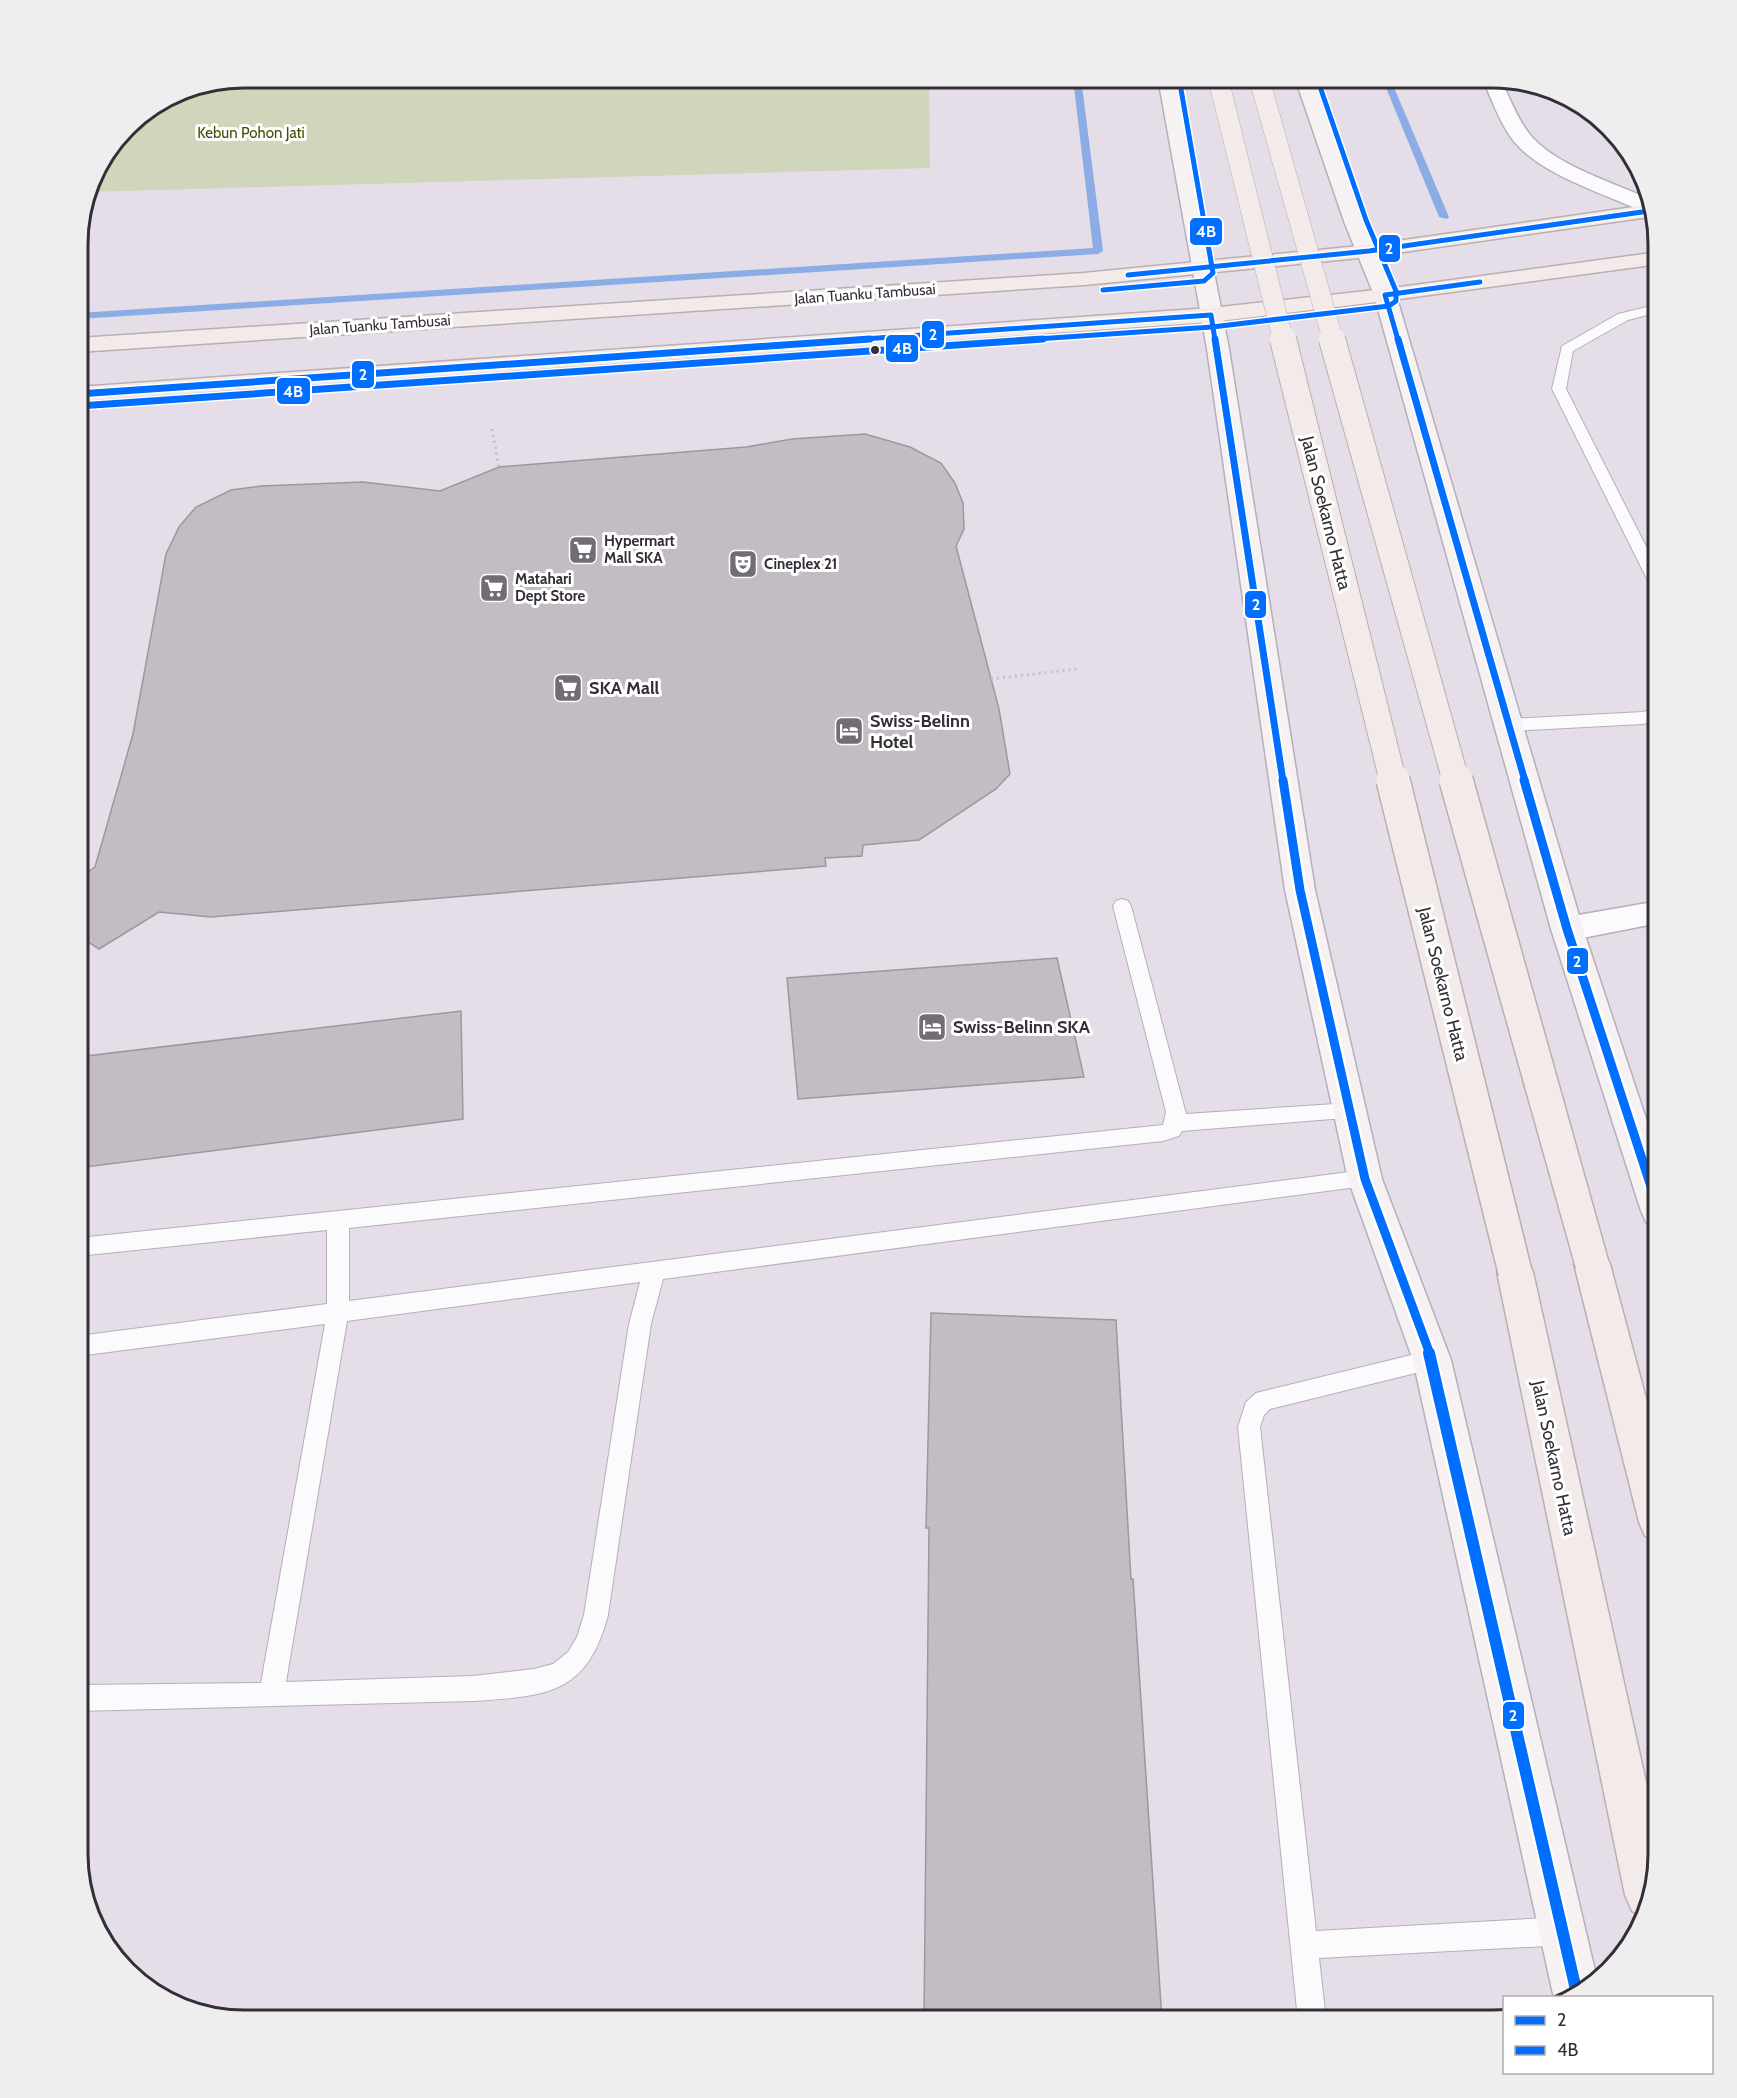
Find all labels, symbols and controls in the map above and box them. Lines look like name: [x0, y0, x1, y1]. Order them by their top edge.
park label: Kebun Pohon Jati: [197, 124, 305, 142]
line badge: 4B: [1189, 217, 1223, 246]
text: 4B: [1196, 222, 1216, 241]
line badge: 2: [1378, 234, 1401, 263]
text: 2: [1385, 239, 1393, 258]
street label: Jalan Tuanku Tambusai: [793, 280, 936, 308]
street label: Jalan Tuanku Tambusai: [308, 311, 451, 339]
line badge: 2: [921, 320, 945, 349]
text: 2: [929, 325, 937, 344]
line badge: 4B: [885, 334, 919, 363]
text: 4B: [892, 339, 912, 358]
unlabelled marker: [869, 344, 881, 356]
line badge: 2: [351, 360, 375, 389]
text: 2: [359, 365, 367, 384]
line badge: 4B: [276, 377, 311, 405]
text: 4B: [283, 382, 303, 401]
street label: Jalan Soekarno Hatta: [1296, 433, 1356, 593]
place label: Hypermart Mall SKA: [604, 532, 675, 567]
supermarket icon: Hypermart Mall SKA: [567, 534, 599, 566]
theatre icon: Cineplex 21: [727, 548, 759, 580]
place label: Cineplex 21: [764, 555, 837, 573]
place label: Matahari Dept Store: [515, 570, 586, 605]
supermarket icon: Matahari Dept Store: [478, 572, 510, 604]
line badge: 2: [1244, 590, 1267, 619]
text: 2: [1252, 595, 1260, 614]
supermarket icon: SKA Mall: [552, 672, 584, 704]
place label: SKA Mall: [589, 677, 660, 699]
place label: Swiss-Belinn Hotel: [870, 710, 970, 753]
hotel icon: Swiss-Belinn Hotel: [833, 715, 865, 747]
street label: Jalan Soekarno Hatta: [1413, 904, 1473, 1064]
line badge: 2: [1566, 947, 1589, 975]
text: 2: [1573, 952, 1581, 971]
hotel icon: Swiss-Belinn SKA: [916, 1011, 948, 1043]
place label: Swiss-Belinn SKA: [953, 1016, 1091, 1038]
street label: Jalan Soekarno Hatta: [1527, 1378, 1581, 1538]
line badge: 2: [1502, 1701, 1525, 1730]
text: 2: [1509, 1706, 1517, 1725]
legend: [1503, 1996, 1713, 2074]
text: 2: [1557, 2009, 1566, 2031]
text: 4B: [1557, 2039, 1578, 2061]

